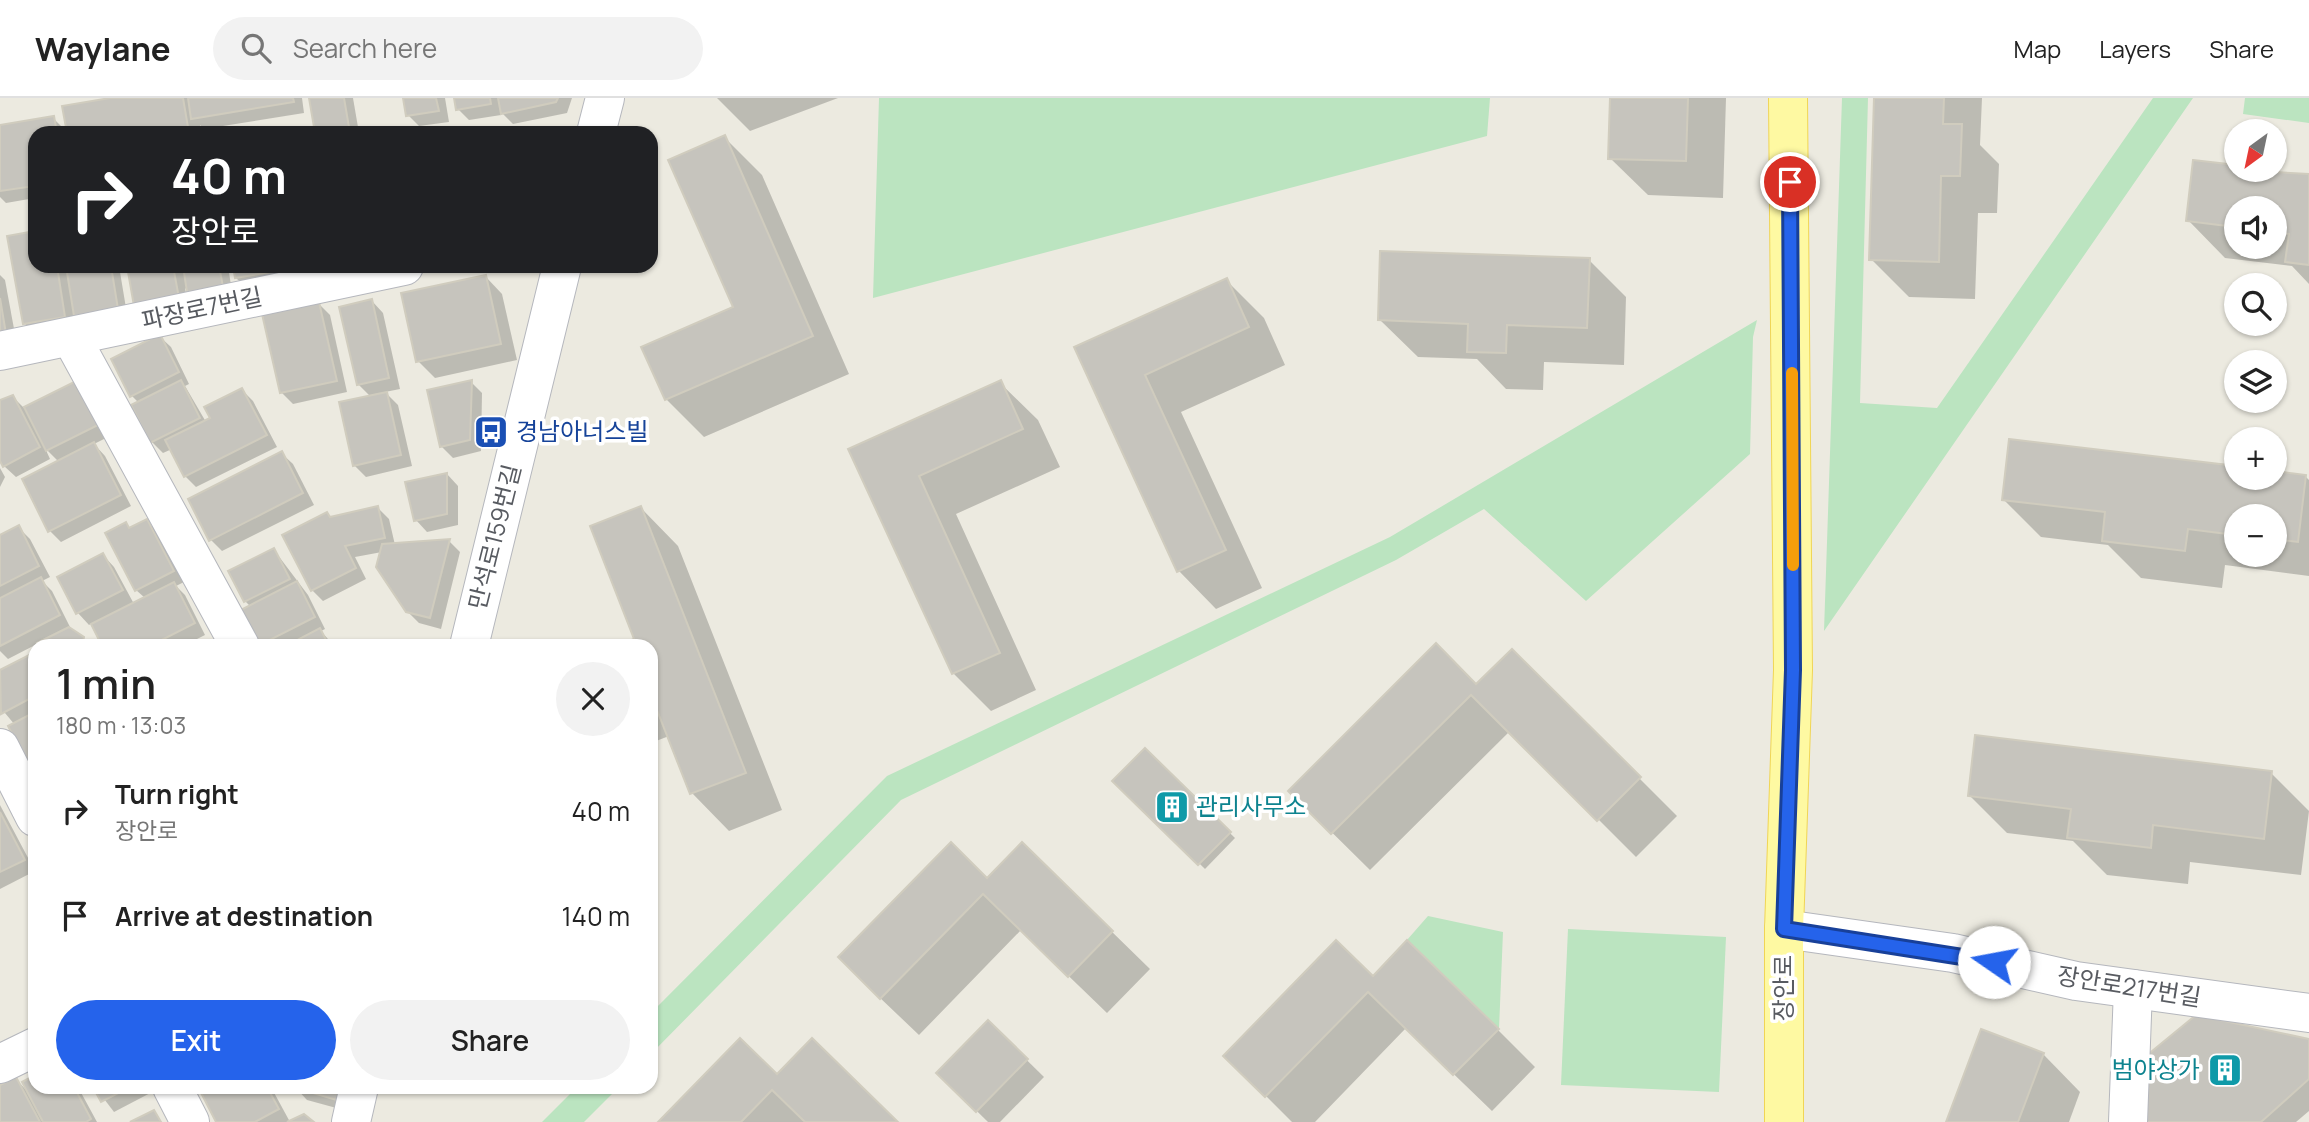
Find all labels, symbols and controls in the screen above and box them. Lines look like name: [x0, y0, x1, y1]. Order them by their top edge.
search box: [213, 17, 703, 80]
text: Waylane: [35, 26, 171, 71]
icon: search: [237, 29, 275, 67]
text: Search here: [293, 30, 437, 66]
text: Map: [2014, 32, 2061, 65]
text: Layers: [2099, 32, 2171, 65]
text: Share: [2209, 32, 2274, 65]
north arrow: [2224, 119, 2287, 182]
map controls: [2224, 119, 2287, 567]
text: 40 m: [171, 142, 287, 209]
pin: [1760, 152, 1820, 212]
icon: right: [56, 154, 147, 245]
icon: arrive: [1771, 163, 1809, 201]
button: sound: [2224, 196, 2287, 259]
text: 장안로: [171, 209, 259, 253]
button: search: [2224, 273, 2287, 336]
street label: 파장로7번길: [138, 279, 265, 336]
button: layers: [2224, 350, 2287, 413]
bus stop icon: 경남아너스빌: [472, 413, 510, 451]
place label: 경남아너스빌: [516, 414, 648, 447]
button: +: [2224, 427, 2287, 490]
street label: 만석로159번길: [460, 461, 528, 613]
button: −: [2224, 504, 2287, 567]
text: 1 min: [56, 654, 156, 712]
button: close: [556, 662, 630, 736]
text: 180 m · 13:03: [56, 709, 186, 741]
text: Turn right: [115, 776, 239, 812]
building icon: 관리사무소: [1153, 788, 1191, 826]
place label: 관리사무소: [1196, 789, 1306, 822]
icon: right: [56, 792, 94, 830]
text: 40 m: [572, 793, 630, 829]
text: 장안로: [115, 814, 178, 846]
icon: arrive: [56, 897, 94, 935]
text: Arrive at destination: [115, 898, 373, 934]
text: 140 m: [561, 898, 630, 934]
position arrow: [1957, 925, 2031, 999]
street label: 장안로: [1766, 955, 1799, 1021]
street label: 장안로217번길: [2055, 958, 2204, 1013]
button: Exit: [56, 1000, 336, 1080]
button: Share: [350, 1000, 630, 1080]
building icon: 범야상가: [2206, 1051, 2244, 1089]
place label: 범야상가: [2112, 1052, 2200, 1085]

